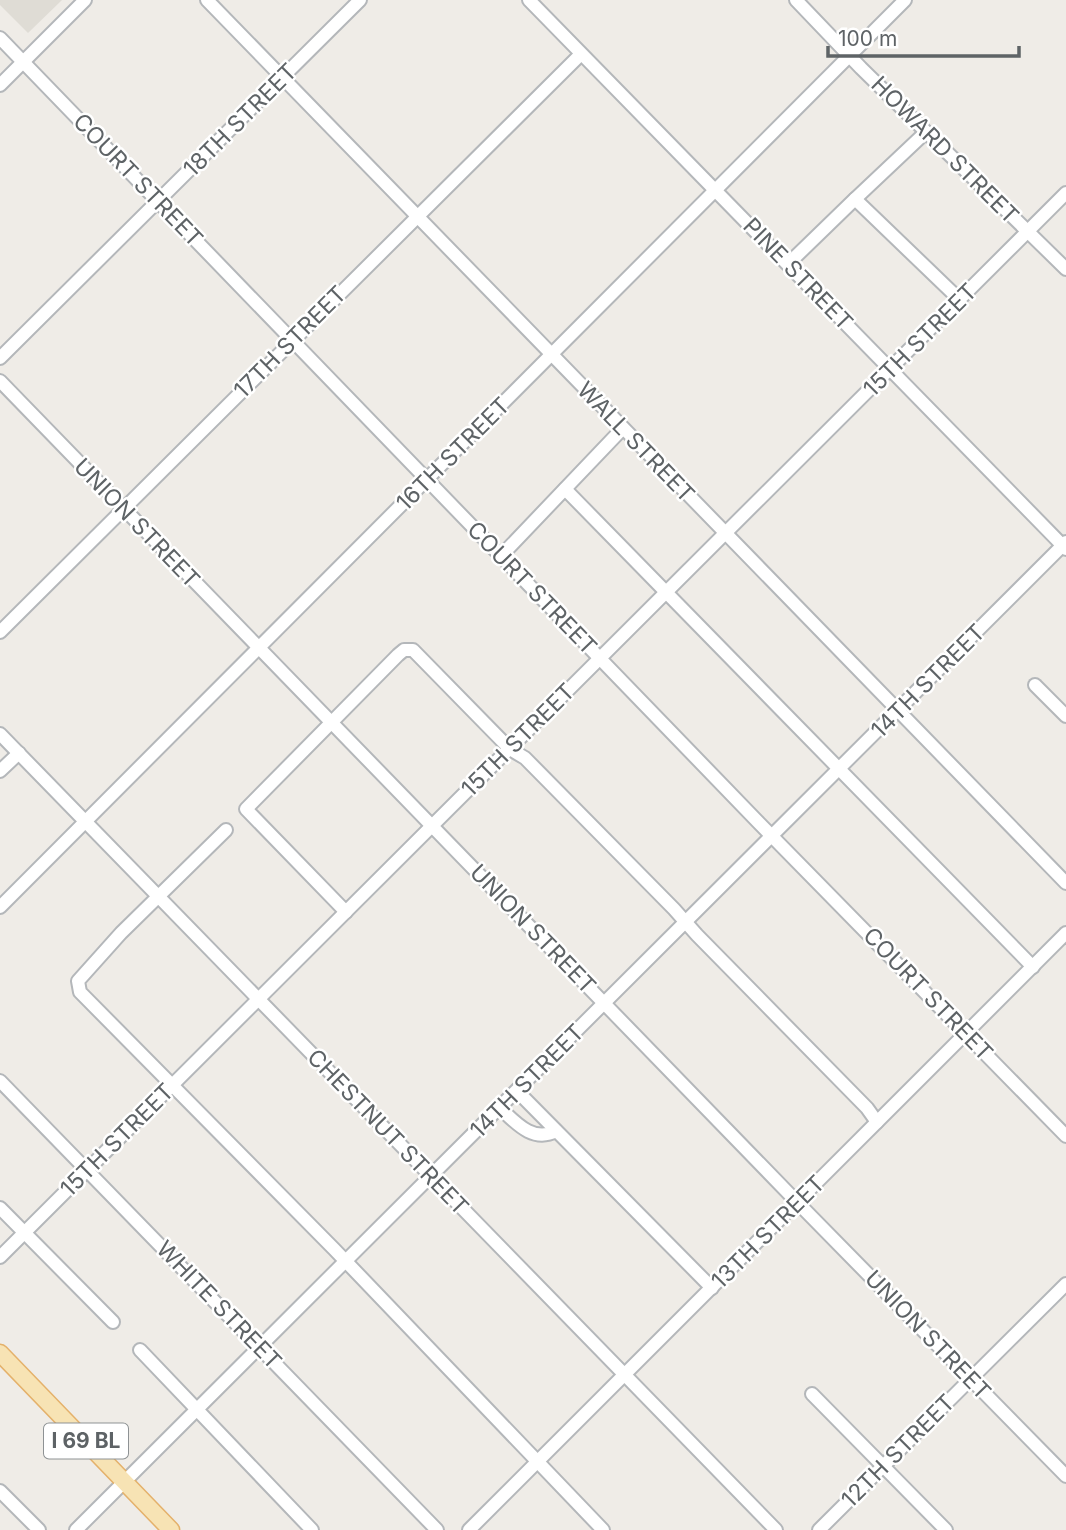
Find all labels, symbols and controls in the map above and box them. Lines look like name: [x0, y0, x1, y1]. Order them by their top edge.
scale bar: [828, 14, 1019, 58]
text: 100 m: [838, 26, 897, 51]
street label: 18TH STREET: [177, 57, 303, 183]
street label: HOWARD STREET: [866, 71, 1024, 229]
street label: COURT STREET: [67, 108, 209, 252]
street label: PINE STREET: [737, 212, 859, 336]
street label: 15TH STREET: [858, 278, 982, 402]
street label: 17TH STREET: [228, 280, 352, 404]
street label: WALL STREET: [572, 376, 700, 508]
street label: 16TH STREET: [390, 391, 516, 517]
street label: UNION STREET: [68, 453, 206, 593]
street label: COURT STREET: [461, 516, 603, 660]
street label: 14TH STREET: [865, 618, 991, 744]
street label: 15TH STREET: [456, 678, 580, 802]
street label: UNION STREET: [464, 859, 602, 999]
street label: COURT STREET: [857, 922, 999, 1066]
street label: 14TH STREET: [464, 1018, 590, 1144]
street label: CHESTNUT STREET: [302, 1043, 474, 1221]
street label: 15TH STREET: [55, 1078, 179, 1202]
street label: 13TH STREET: [705, 1169, 831, 1295]
street label: WHITE STREET: [151, 1235, 287, 1375]
street label: UNION STREET: [859, 1265, 997, 1405]
street label: 12TH STREET: [836, 1389, 960, 1513]
road number: I 69 BL: [44, 1424, 128, 1458]

